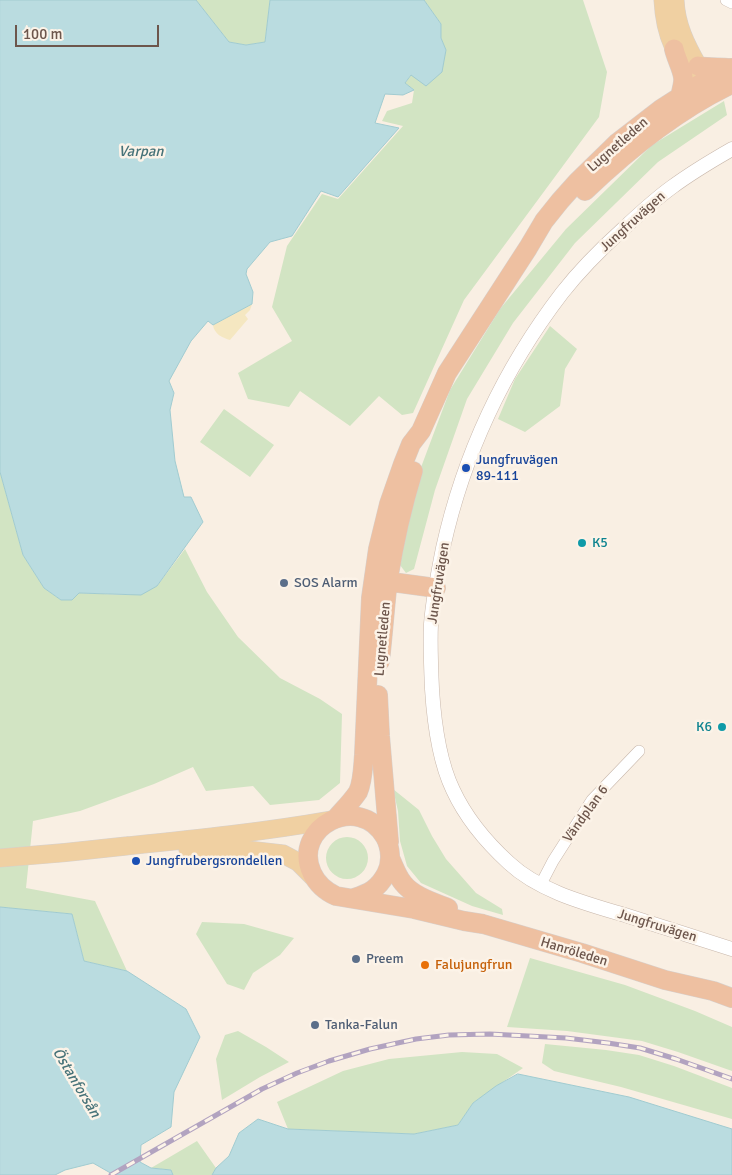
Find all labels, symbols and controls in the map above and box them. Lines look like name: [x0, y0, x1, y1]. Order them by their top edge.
scale bar: [18, 15, 161, 47]
text: 100 m: [23, 25, 63, 43]
street label: Lugnetleden: [584, 114, 652, 176]
water label: Varpan: [119, 143, 163, 161]
street label: Jungfruvägen: [597, 188, 669, 256]
place label: Jungfruvägen 89-111: [476, 452, 558, 484]
marker: Jungfruvägen 89-111: [460, 462, 472, 474]
place label: K5: [592, 535, 608, 551]
marker: K5: [576, 537, 588, 549]
street label: Jungfruvägen: [424, 541, 454, 625]
place label: SOS Alarm: [294, 575, 358, 591]
marker: SOS Alarm: [278, 577, 290, 589]
street label: Lugnetleden: [371, 601, 395, 677]
place label: K6: [696, 719, 712, 735]
marker: K6: [716, 721, 728, 733]
street label: Vändplan 6: [560, 782, 612, 846]
place label: Jungfrubergsrondellen: [146, 853, 282, 869]
marker: Jungfrubergsrondellen: [130, 855, 142, 867]
street label: Jungfruvägen: [615, 906, 699, 946]
street label: Hanröleden: [538, 934, 610, 970]
place label: Preem: [366, 951, 404, 967]
marker: Preem: [350, 953, 362, 965]
place label: Falujungfrun: [435, 957, 512, 973]
marker: Falujungfrun: [419, 959, 431, 971]
place label: Tanka-Falun: [325, 1017, 398, 1033]
marker: Tanka-Falun: [309, 1019, 321, 1031]
water label: Östanforsån: [48, 1045, 104, 1121]

